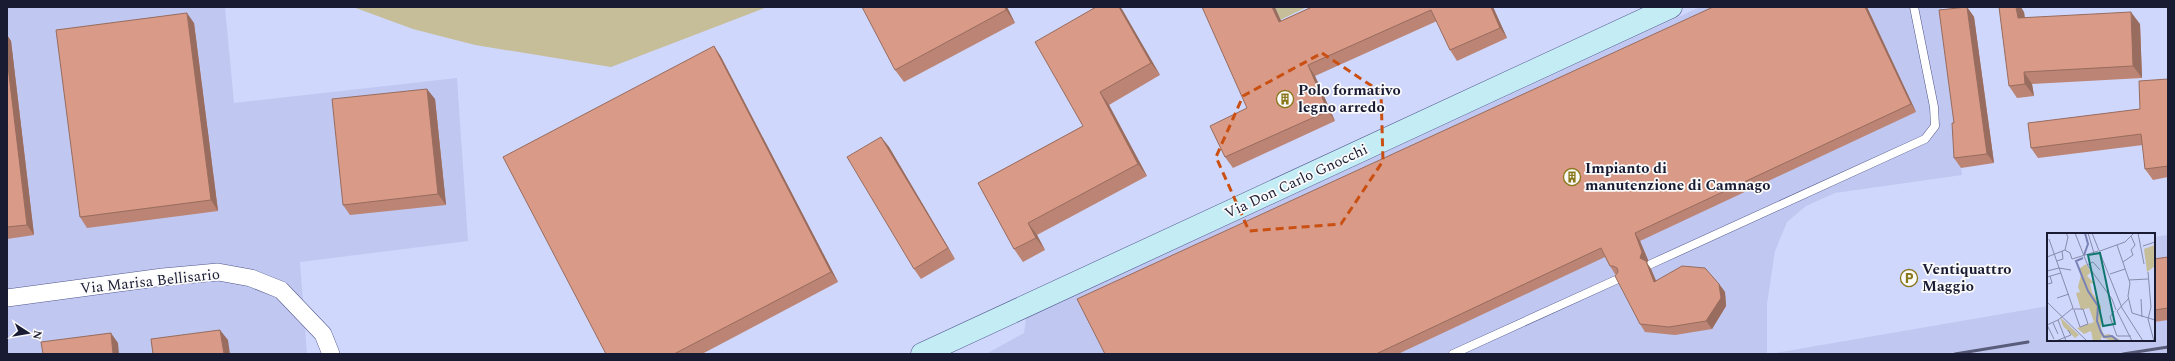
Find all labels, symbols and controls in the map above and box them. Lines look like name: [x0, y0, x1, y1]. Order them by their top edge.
place label: Polo formativo legno arredo: [1298, 79, 1401, 119]
building icon: Polo formativo legno arredo: [1275, 89, 1295, 109]
street label: Via Don Carlo Gnocchi: [1221, 138, 1372, 225]
place label: Impianto di manutenzione di Camnago: [1585, 157, 1771, 197]
building icon: Impianto di manutenzione di Camnago: [1562, 167, 1582, 187]
inset map: [2047, 233, 2155, 341]
place label: Ventiquattro Maggio: [1922, 258, 2012, 298]
street label: Via Marisa Bellisario: [79, 263, 221, 300]
parking icon: Ventiquattro Maggio: [1899, 268, 1919, 288]
north arrow: [8, 313, 48, 353]
text: N: [28, 329, 47, 341]

